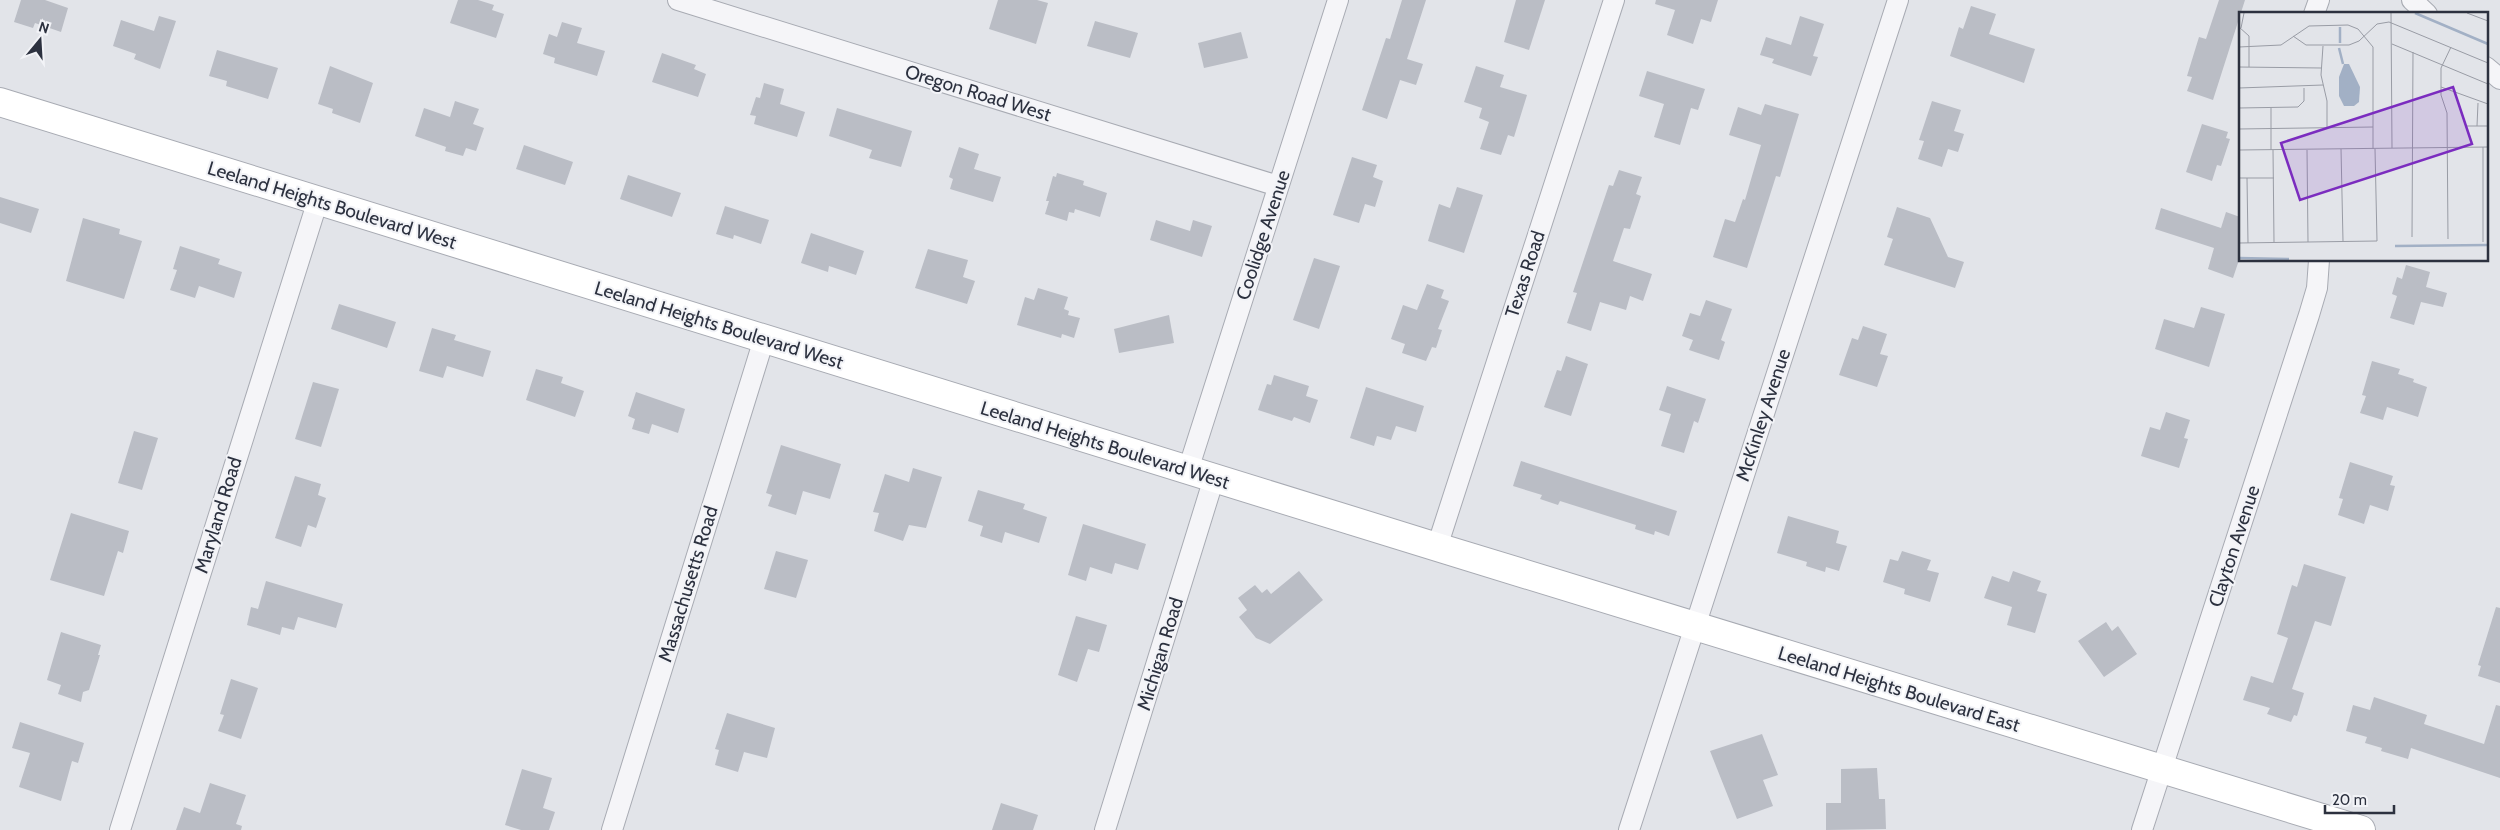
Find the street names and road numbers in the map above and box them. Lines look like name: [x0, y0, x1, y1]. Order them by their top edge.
street label: Oregon Road West: [902, 60, 1054, 126]
street label: Leeland Heights Boulevard West: [205, 156, 460, 254]
street label: Coolidge Avenue: [1231, 167, 1295, 303]
street label: Texas Road: [1500, 228, 1550, 320]
street label: Leeland Heights Boulevard West: [592, 276, 847, 374]
street label: McKinley Avenue: [1731, 346, 1795, 484]
street label: Leeland Heights Boulevard West: [978, 396, 1233, 494]
street label: Maryland Road: [189, 454, 247, 576]
street label: Clayton Avenue: [2204, 482, 2265, 610]
street label: Massachusetts Road: [653, 503, 723, 665]
street label: Michigan Road: [1132, 595, 1188, 713]
street label: Leeland Heights Boulevard East: [1775, 641, 2023, 737]

